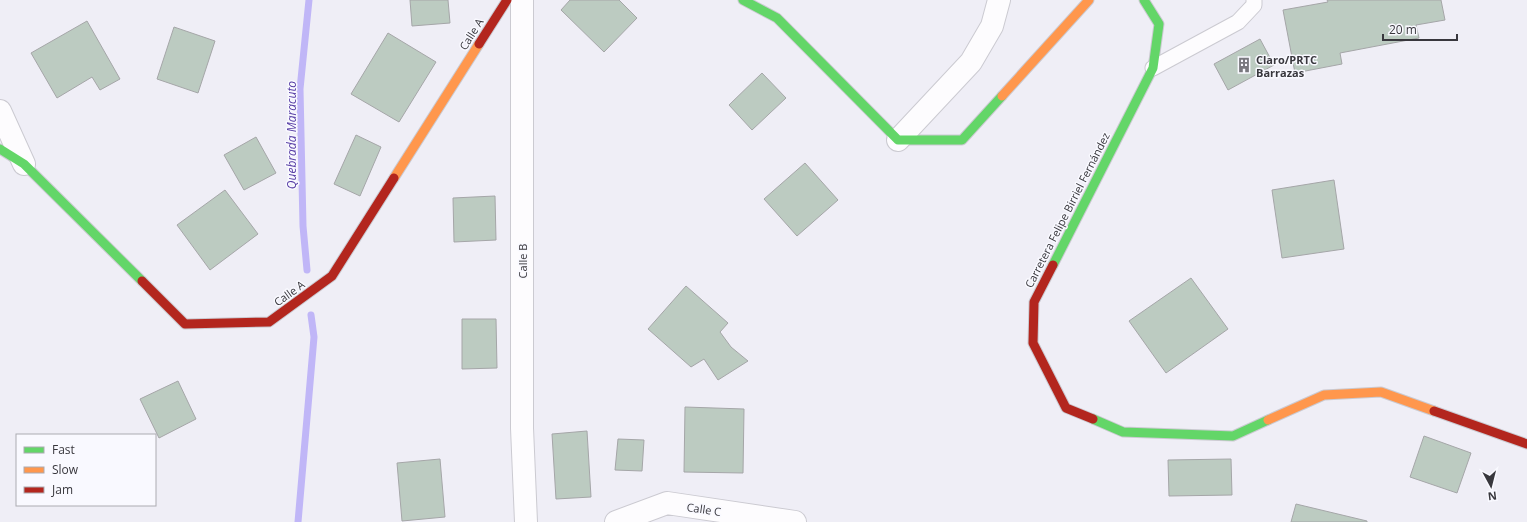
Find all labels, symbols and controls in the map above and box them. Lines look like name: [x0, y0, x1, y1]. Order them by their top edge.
street label: Calle A: [455, 15, 487, 53]
scale bar: [1383, 16, 1457, 42]
text: 20 m: [1389, 21, 1417, 38]
place label: Claro/PRTC Barrazas: [1256, 52, 1317, 80]
building icon: Claro/PRTC Barrazas: [1235, 56, 1253, 74]
water label: Quebrada Maracuto: [283, 81, 300, 189]
street label: Carretera Felipe Birriel Fernández: [1021, 130, 1113, 290]
street label: Calle B: [515, 244, 530, 278]
street label: Calle A: [271, 277, 307, 309]
legend: [16, 434, 156, 506]
text: Fast: [52, 441, 75, 458]
text: Slow: [52, 461, 79, 478]
north arrow: [1471, 466, 1511, 506]
text: Jam: [51, 481, 73, 498]
text: N: [1487, 488, 1498, 504]
street label: Calle C: [686, 499, 722, 519]

